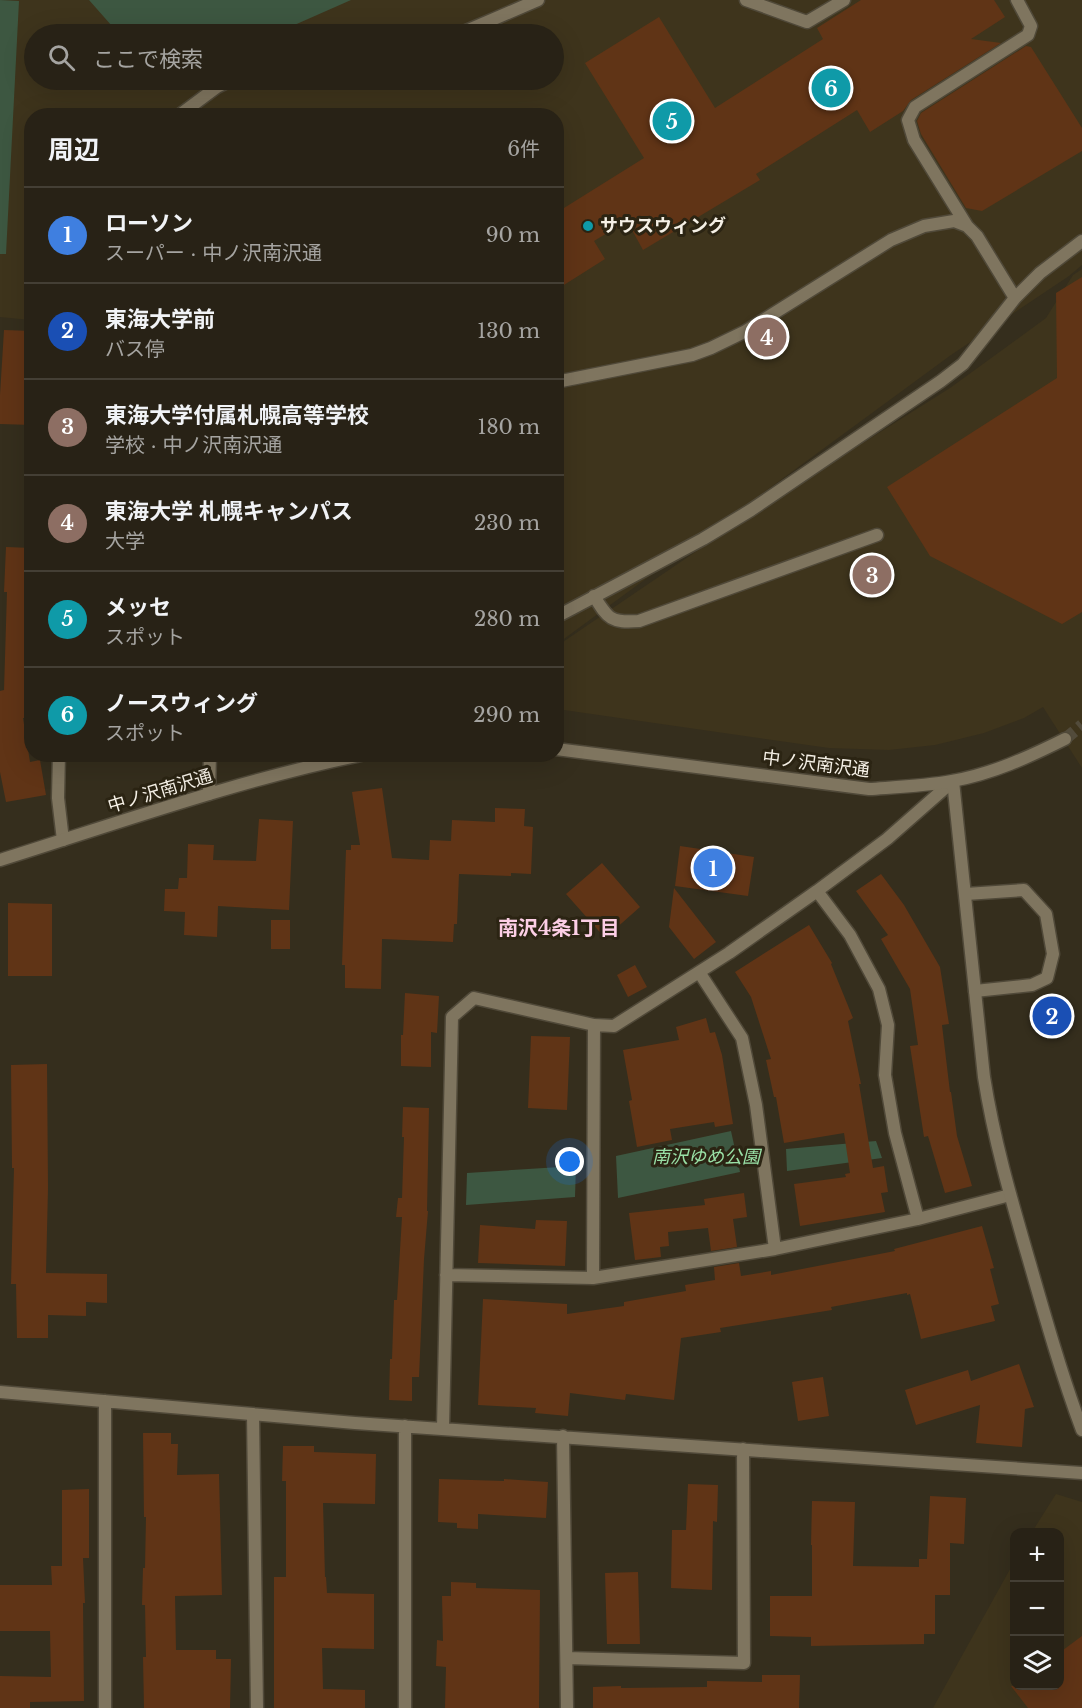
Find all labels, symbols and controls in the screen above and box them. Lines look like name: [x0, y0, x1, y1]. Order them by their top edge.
search box: [24, 24, 564, 90]
icon: search: [45, 41, 78, 74]
text: ここで検索: [93, 46, 203, 73]
pin: 6: [812, 66, 850, 110]
pin: 5: [652, 98, 692, 144]
text: 周辺: [48, 134, 100, 166]
text: 6件: [507, 137, 540, 161]
text: ローソン: [105, 210, 193, 237]
place label: サウスウィング: [600, 215, 726, 237]
marker: サウスウィング: [581, 219, 595, 233]
text: 1: [63, 223, 72, 247]
text: 90 m: [486, 223, 540, 247]
text: スーパー · 中ノ沢南沢通: [105, 241, 322, 265]
text: 東海大学前: [105, 306, 215, 333]
pin: 4: [748, 314, 786, 360]
text: 2: [61, 319, 74, 343]
text: 130 m: [477, 319, 540, 343]
text: バス停: [105, 337, 165, 361]
text: 東海大学付属札幌高等学校: [105, 402, 369, 429]
text: 3: [61, 415, 74, 439]
text: 180 m: [477, 415, 540, 439]
text: 学校 · 中ノ沢南沢通: [105, 433, 282, 457]
text: 東海大学 札幌キャンパス: [105, 498, 353, 525]
text: 4: [61, 511, 74, 535]
text: 230 m: [474, 511, 540, 535]
text: 大学: [105, 529, 145, 553]
pin: 3: [852, 552, 892, 598]
text: メッセ: [105, 594, 171, 621]
text: 5: [62, 607, 73, 631]
text: 280 m: [474, 607, 540, 631]
text: スポット: [105, 625, 185, 649]
text: ノースウィング: [105, 690, 258, 717]
text: 6: [61, 703, 74, 727]
text: 290 m: [473, 703, 540, 727]
text: スポット: [105, 721, 185, 745]
street label: 中ノ沢南沢通: [761, 747, 871, 781]
street label: 中ノ沢南沢通: [105, 765, 215, 817]
pin: 1: [694, 846, 732, 890]
district label: 南沢4条1丁目: [498, 916, 620, 940]
pin: 2: [1032, 994, 1072, 1038]
park label: 南沢ゆめ公園: [652, 1146, 763, 1168]
your location: [555, 1147, 584, 1176]
map controls: [1010, 1528, 1064, 1690]
button: +: [1010, 1528, 1064, 1582]
button: −: [1010, 1582, 1064, 1636]
button: layers: [1010, 1636, 1064, 1690]

